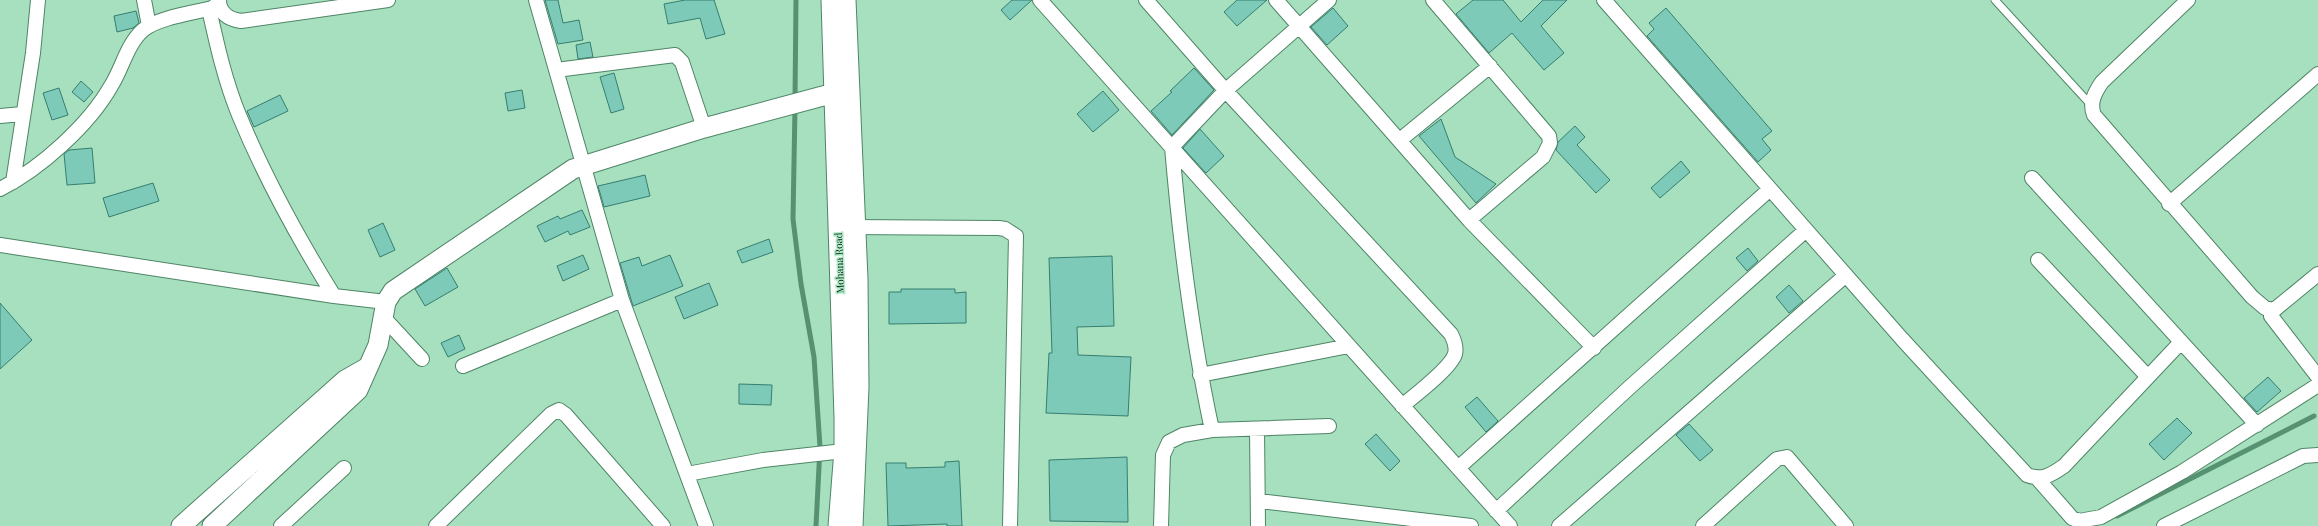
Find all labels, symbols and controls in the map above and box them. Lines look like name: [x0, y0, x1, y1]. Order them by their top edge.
street label: Mohana Road: [831, 232, 847, 294]

